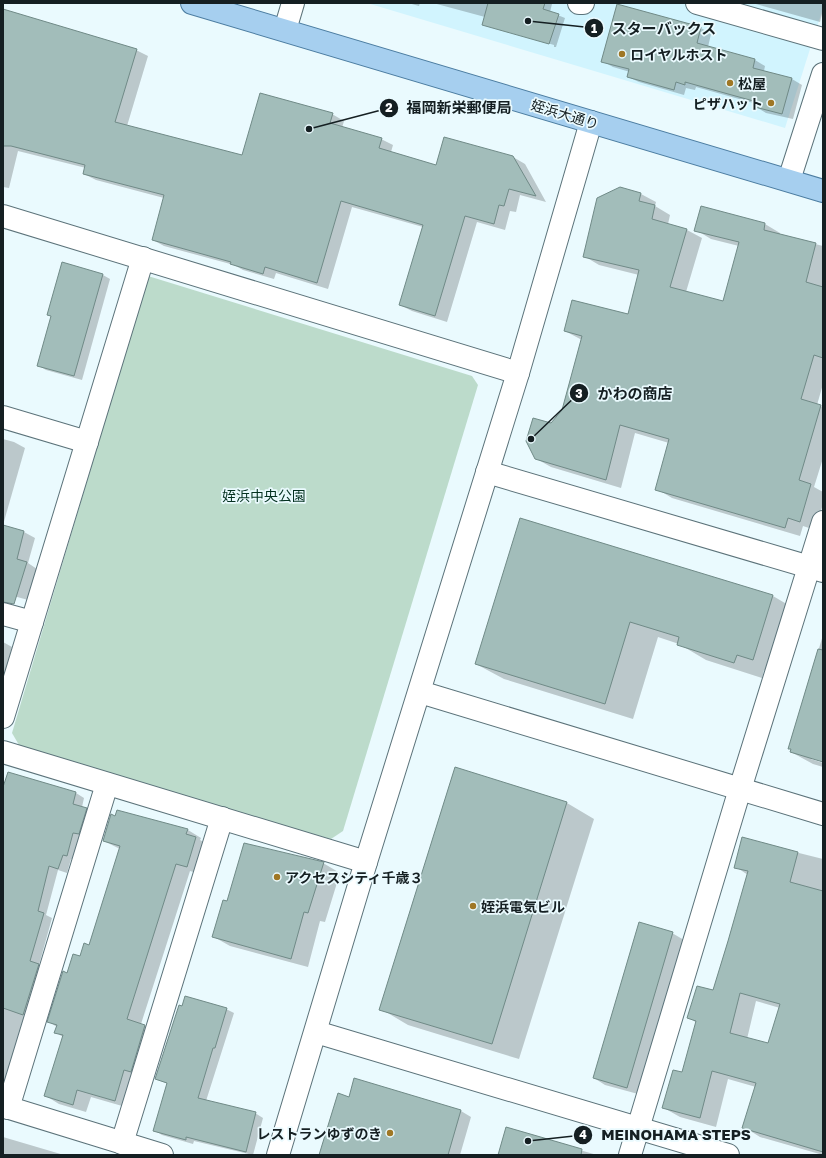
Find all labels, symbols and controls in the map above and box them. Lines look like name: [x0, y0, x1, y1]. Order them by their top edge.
callout: スターバックス: [584, 15, 725, 42]
text: スターバックス: [612, 19, 716, 37]
text: 1: [591, 21, 597, 36]
place label: ロイヤルホスト: [630, 46, 728, 63]
marker: ロイヤルホスト: [617, 49, 627, 59]
place label: 松屋: [738, 75, 766, 92]
marker: 松屋: [725, 78, 735, 88]
callout: 福岡新栄郵便局: [379, 94, 520, 121]
place label: ピザハット: [693, 95, 763, 112]
street label: 姪浜大通り: [529, 96, 601, 132]
text: 福岡新栄郵便局: [405, 98, 512, 116]
marker: ピザハット: [766, 98, 776, 108]
text: 2: [385, 100, 393, 115]
callout: かわの商店: [569, 380, 680, 407]
text: かわの商店: [597, 384, 673, 402]
text: 3: [575, 386, 583, 401]
park label: 姪浜中央公園: [222, 487, 306, 504]
place label: アクセスシティ千歳３: [285, 869, 423, 886]
marker: アクセスシティ千歳３: [272, 872, 282, 882]
place label: 姪浜電気ビル: [481, 898, 565, 915]
marker: 姪浜電気ビル: [468, 901, 478, 911]
callout: MEINOHAMA STEPS: [573, 1122, 759, 1149]
place label: レストランゆずのき: [256, 1125, 382, 1142]
text: MEINOHAMA STEPS: [601, 1125, 751, 1143]
text: 4: [579, 1127, 587, 1142]
marker: レストランゆずのき: [385, 1128, 395, 1138]

